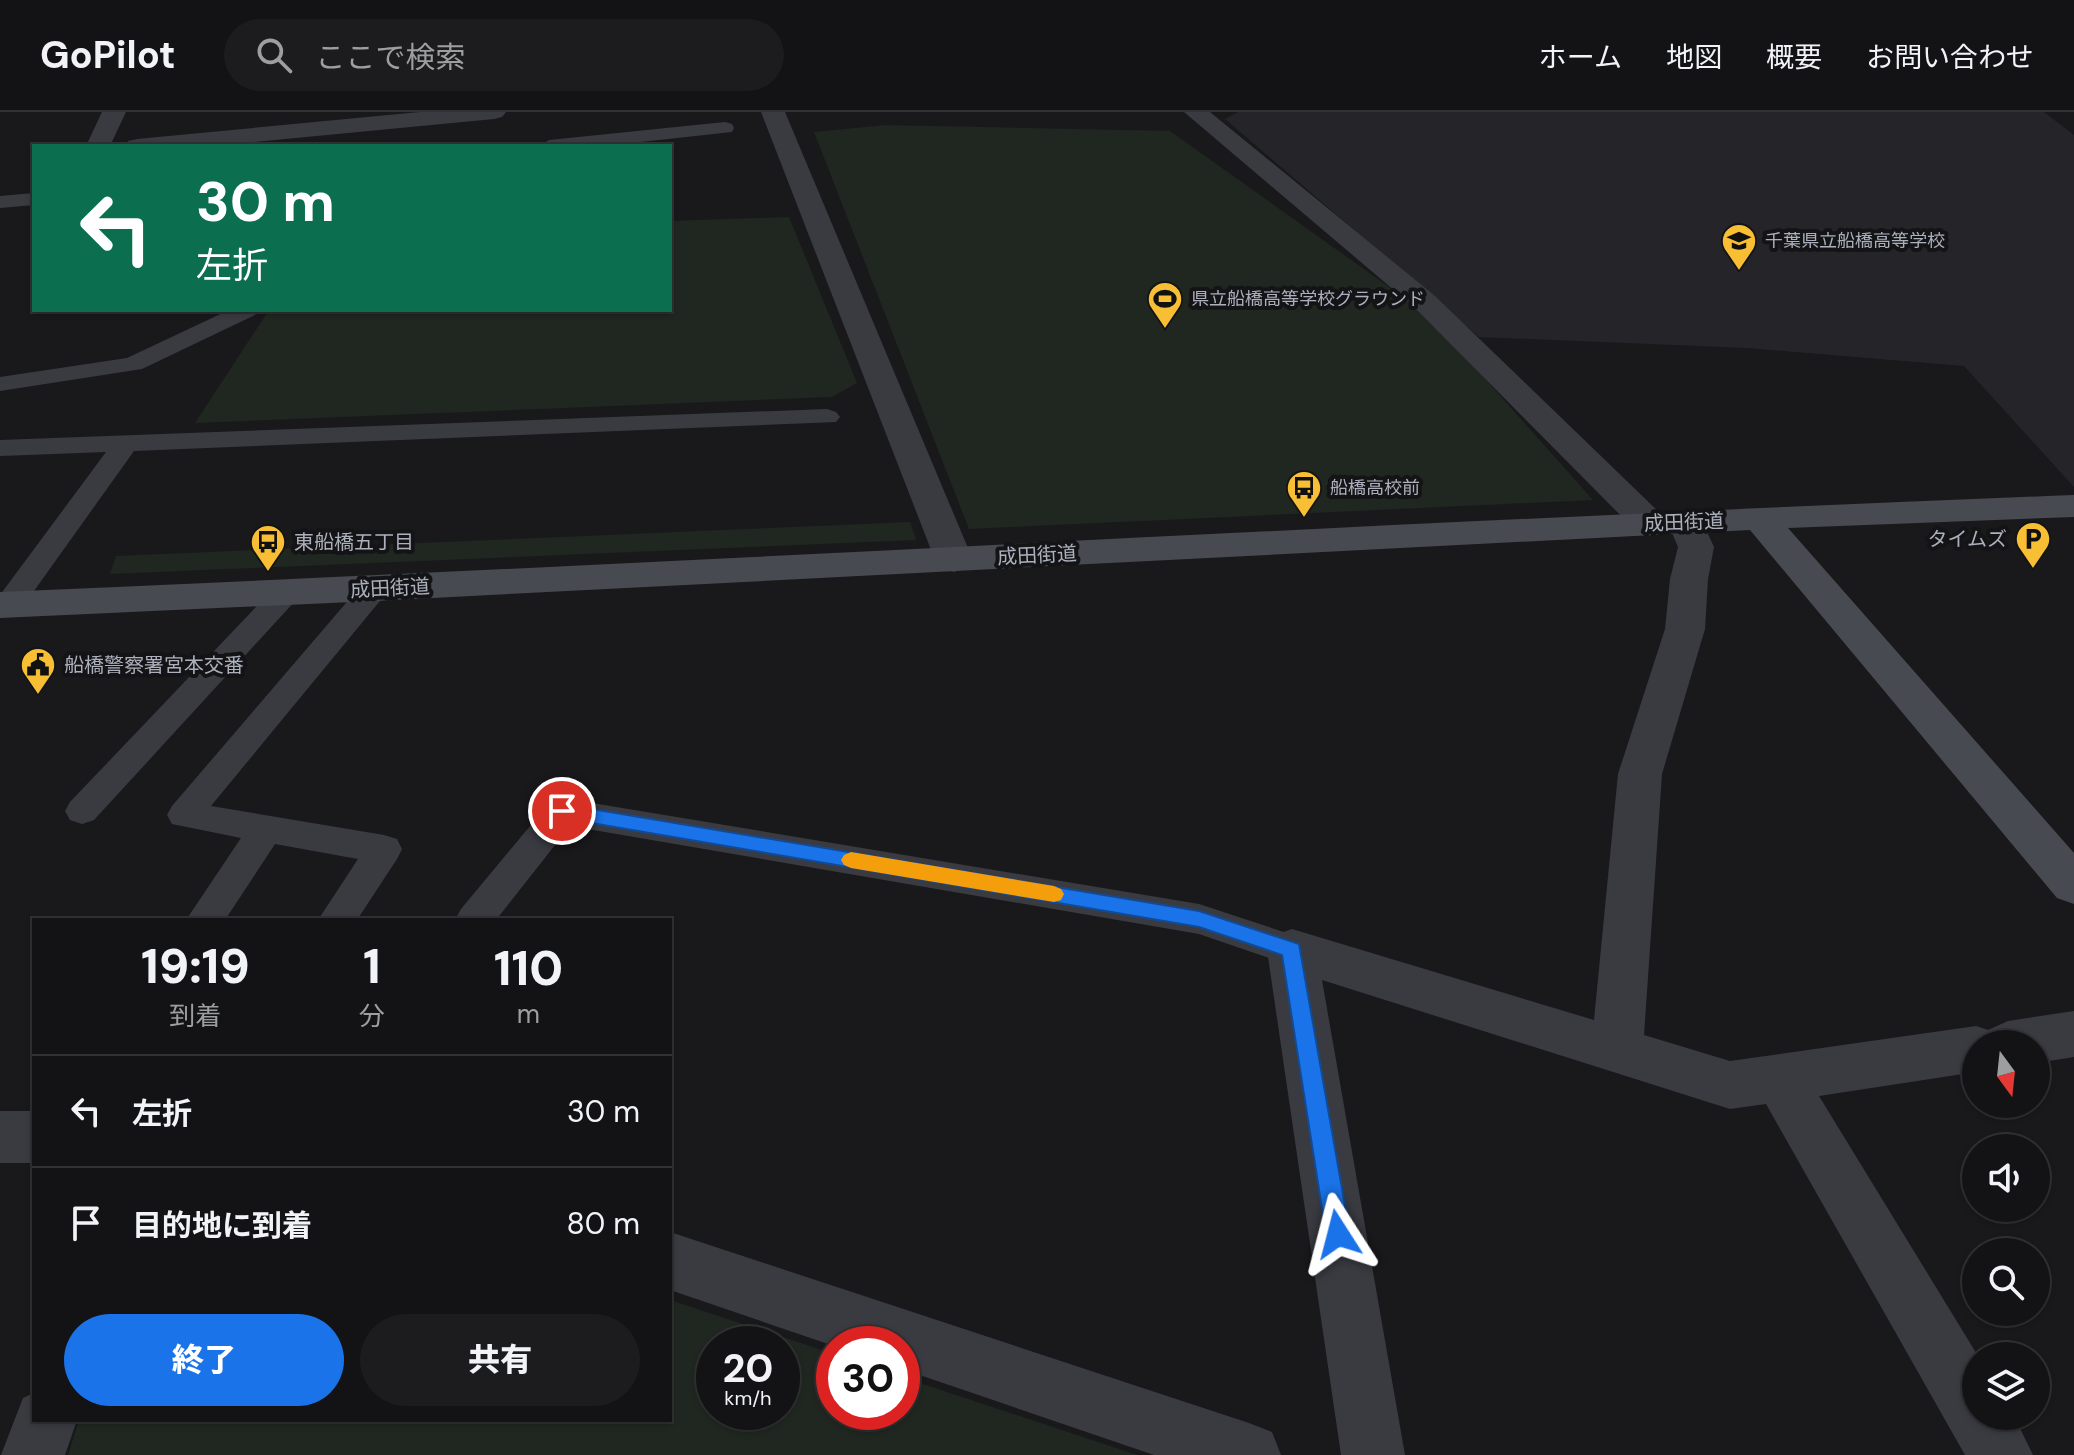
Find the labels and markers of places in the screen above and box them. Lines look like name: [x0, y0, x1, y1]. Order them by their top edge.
school or university icon: 千葉県立船橋高等学校: [1720, 222, 1758, 272]
place label: 千葉県立船橋高等学校: [1765, 229, 1945, 253]
sports icon: 県立船橋高等学校グラウンド: [1146, 280, 1184, 330]
place label: 県立船橋高等学校グラウンド: [1191, 287, 1425, 311]
bus stop icon: 船橋高校前: [1285, 469, 1323, 519]
place label: 船橋高校前: [1330, 476, 1420, 500]
parking icon: タイムズ: [2014, 520, 2052, 570]
bus stop icon: 東船橋五丁目: [249, 523, 287, 573]
place label: タイムズ: [1927, 526, 2007, 552]
place label: 東船橋五丁目: [294, 529, 414, 555]
public building icon: 船橋警察署宮本交番: [19, 646, 57, 696]
place label: 船橋警察署宮本交番: [64, 652, 244, 678]
pin: [528, 777, 596, 845]

